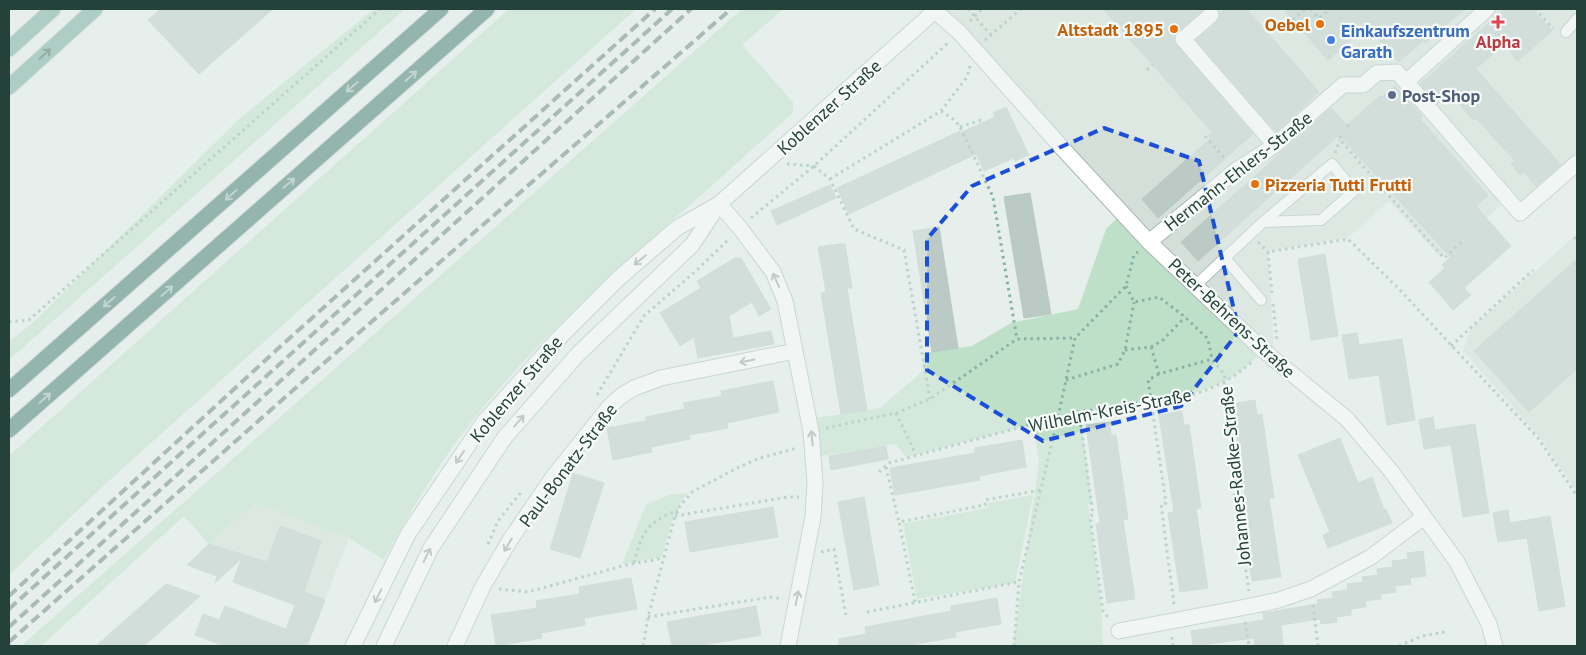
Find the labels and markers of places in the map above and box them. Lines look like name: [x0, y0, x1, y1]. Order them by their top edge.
place label: Oebel: [1265, 13, 1311, 36]
marker: Alpha: [1492, 16, 1504, 28]
place label: Altstadt 1895: [1057, 18, 1164, 41]
marker: Oebel: [1314, 18, 1326, 30]
place label: Einkaufszentrum Garath: [1341, 19, 1470, 63]
marker: Altstadt 1895: [1168, 23, 1180, 35]
place label: Alpha: [1476, 30, 1520, 53]
marker: Einkaufszentrum Garath: [1325, 34, 1337, 46]
place label: Post-Shop: [1402, 84, 1480, 107]
marker: Post-Shop: [1386, 89, 1398, 101]
place label: Pizzeria Tutti Frutti: [1265, 173, 1412, 196]
marker: Pizzeria Tutti Frutti: [1249, 178, 1261, 190]

